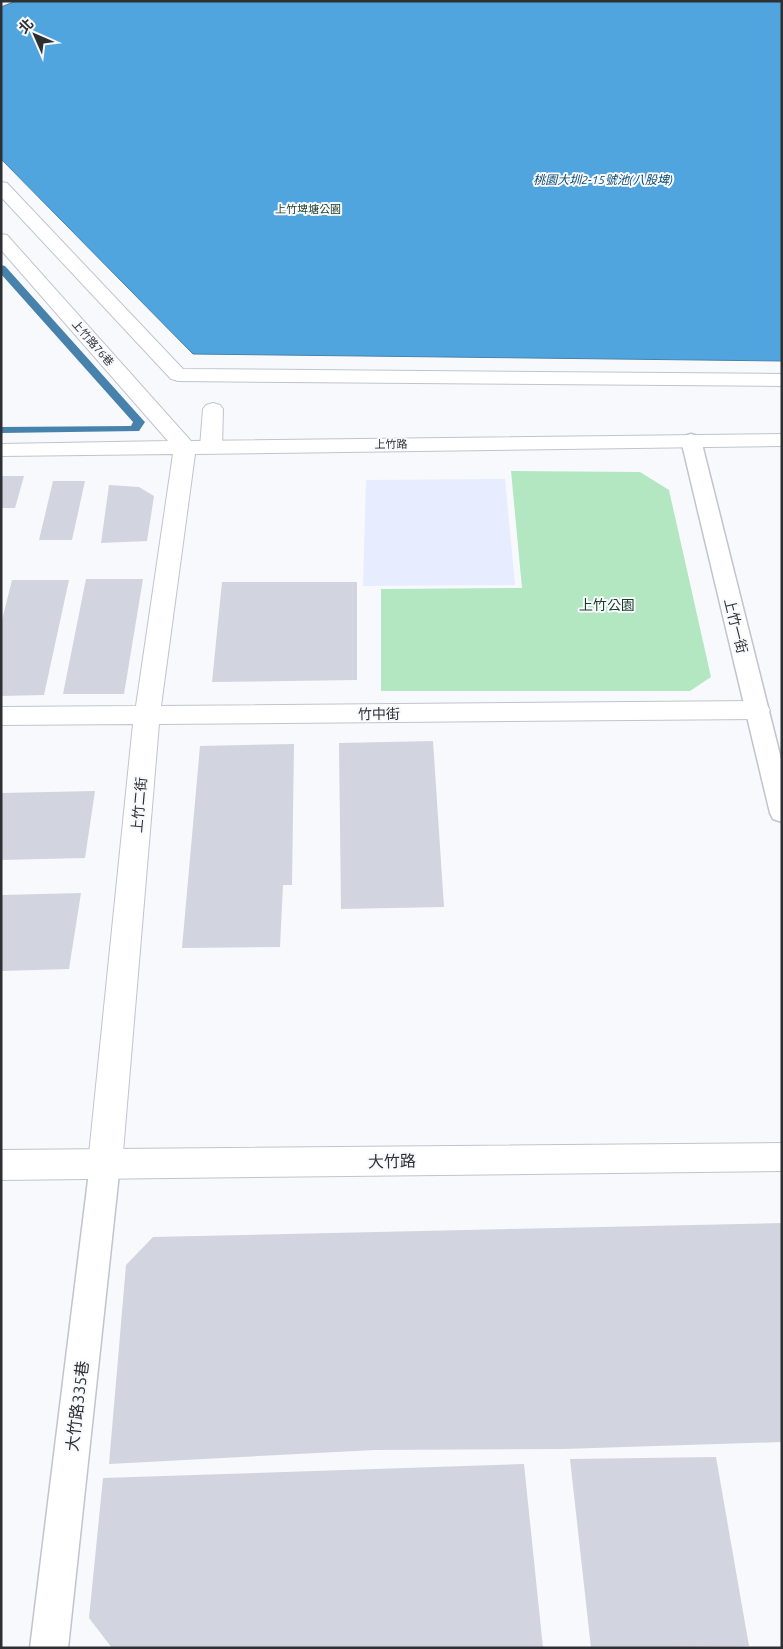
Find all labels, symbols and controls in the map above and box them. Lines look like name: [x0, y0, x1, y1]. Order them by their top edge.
north arrow: [10, 10, 60, 60]
text: 北: [15, 15, 36, 36]
water label: 桃園大圳2-15號池(八股埤): [533, 173, 673, 187]
park label: 上竹埤塘公園: [275, 203, 341, 215]
street label: 上竹路76巷: [70, 318, 116, 368]
street label: 上竹路: [374, 438, 408, 450]
park label: 上竹公園: [579, 597, 635, 613]
street label: 上竹一街: [721, 597, 751, 655]
street label: 竹中街: [358, 706, 400, 722]
street label: 上竹二街: [129, 776, 149, 834]
street label: 大竹路: [368, 1152, 416, 1170]
street label: 大竹路335巷: [63, 1360, 91, 1452]

